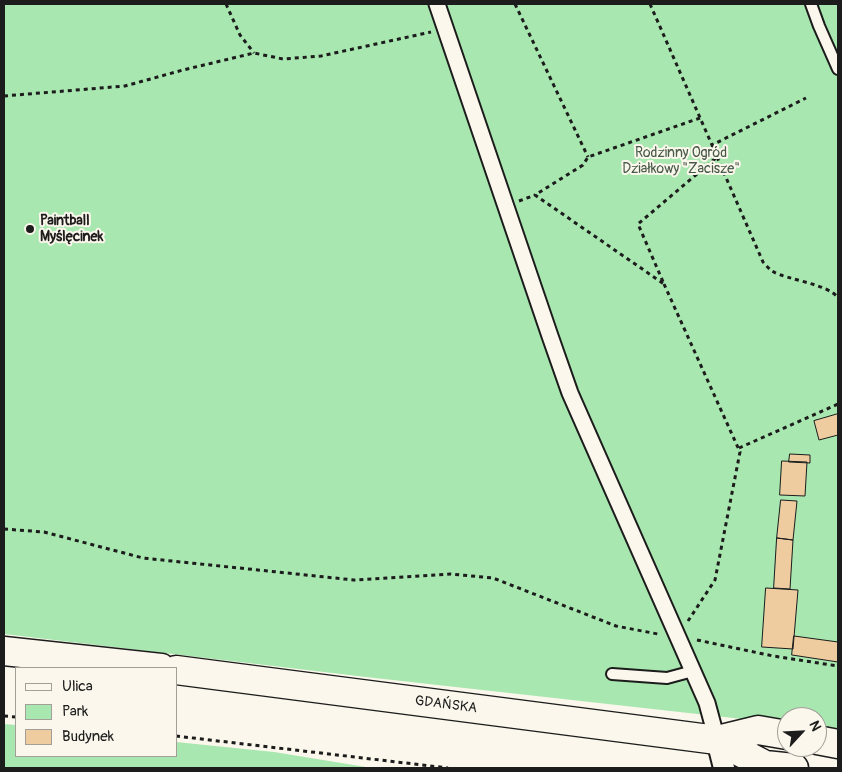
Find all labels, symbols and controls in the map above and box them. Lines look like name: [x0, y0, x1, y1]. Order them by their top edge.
park label: Rodzinny Ogród Działkowy "Zacisze": [622, 145, 740, 178]
place label: Paintball Myślęcinek: [40, 213, 103, 246]
marker: Paintball Myślęcinek: [24, 223, 36, 235]
legend: [15, 667, 178, 757]
text: Ulica: [62, 677, 93, 696]
street label: GDAŃSKA: [414, 693, 478, 717]
text: Park: [62, 702, 88, 721]
north arrow: [777, 707, 827, 757]
text: N: [805, 718, 825, 734]
text: Budynek: [62, 727, 114, 746]

